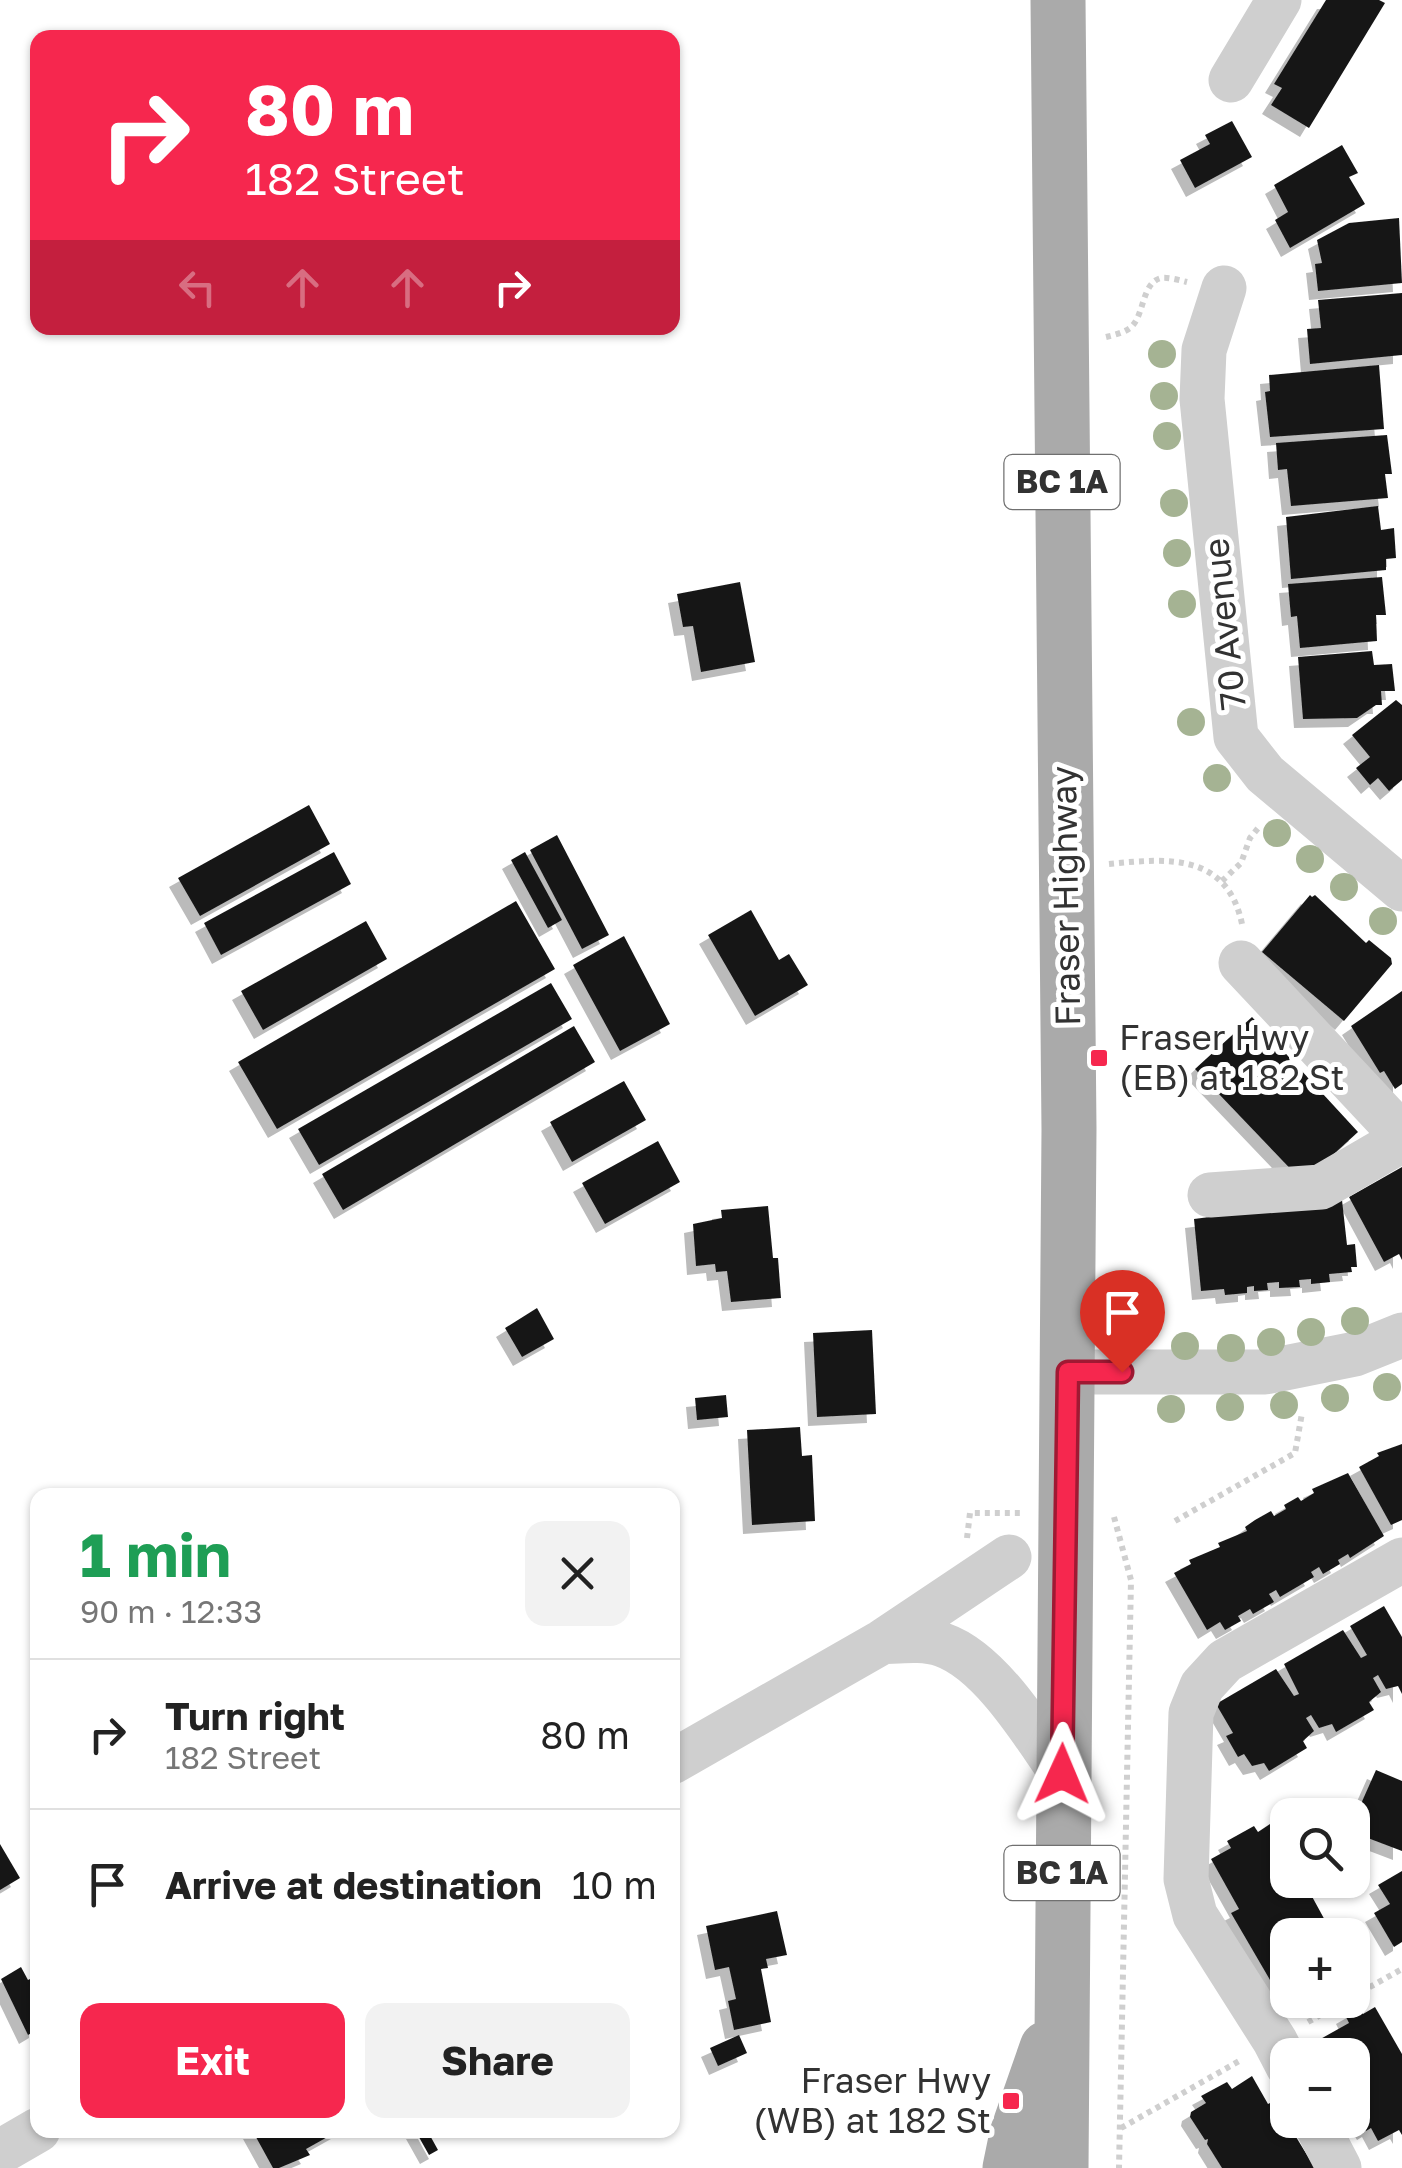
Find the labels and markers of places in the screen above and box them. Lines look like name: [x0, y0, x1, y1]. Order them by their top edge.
place label: Fraser Hwy (EB) at 182 St: [1119, 1016, 1344, 1098]
marker: Fraser Hwy (EB) at 182 St: [1088, 1047, 1110, 1069]
pin: [1080, 1270, 1165, 1373]
place label: Fraser Hwy (WB) at 182 St: [753, 2059, 991, 2141]
marker: Fraser Hwy (WB) at 182 St: [1000, 2090, 1022, 2112]

